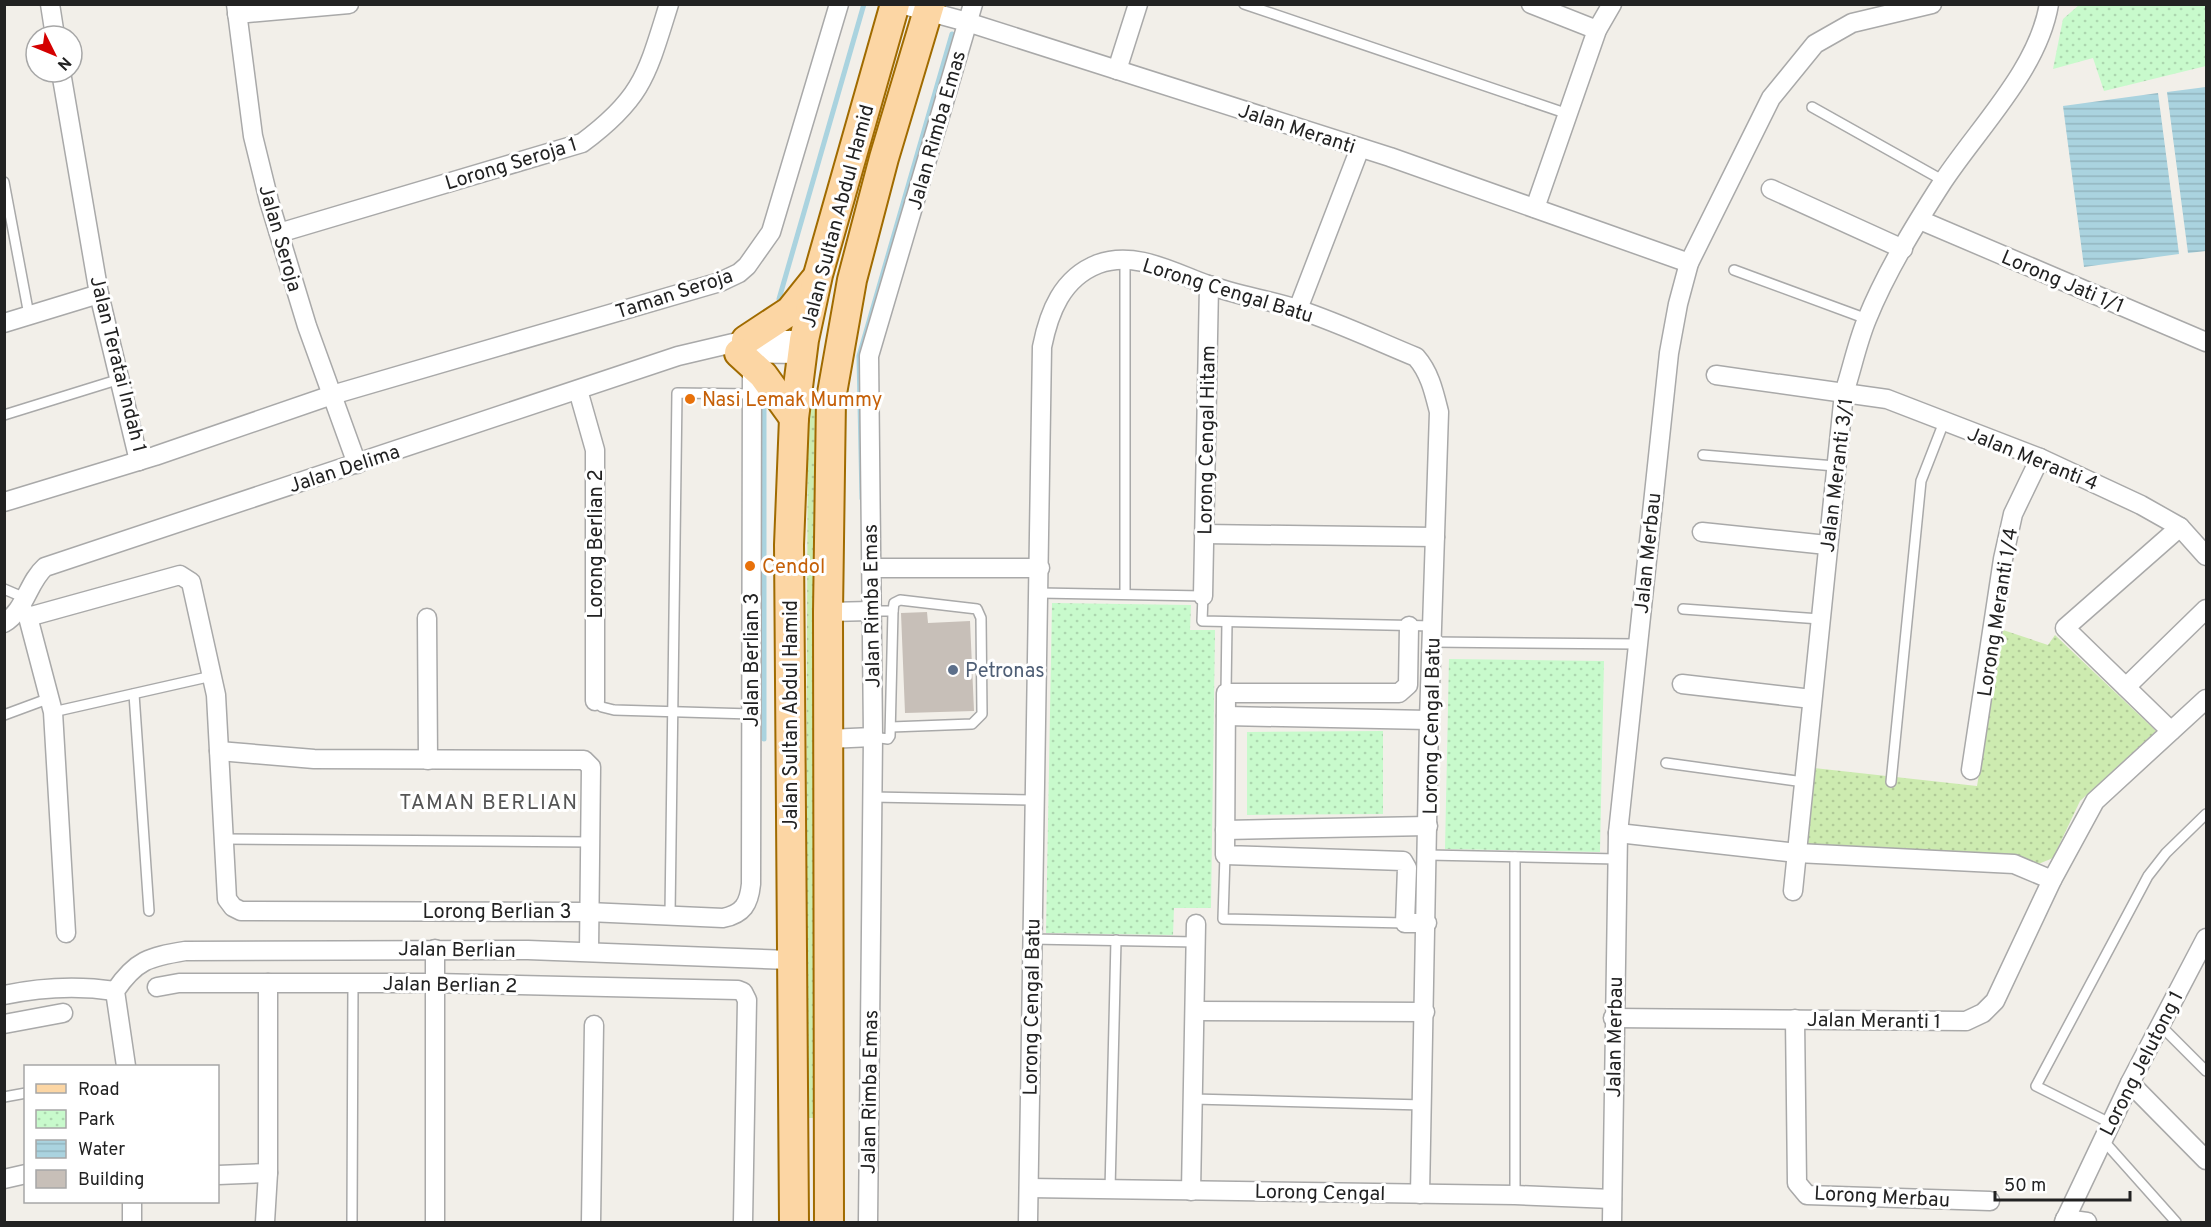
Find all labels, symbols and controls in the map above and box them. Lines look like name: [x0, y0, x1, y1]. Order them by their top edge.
north arrow: [24, 24, 84, 84]
street label: Jalan Rimba Emas: [903, 48, 973, 213]
text: N: [52, 52, 75, 74]
street label: Jalan Meranti: [1234, 99, 1358, 161]
street label: Jalan Sultan Abdul Hamid: [797, 102, 881, 331]
street label: Lorong Seroja 1: [442, 132, 581, 197]
street label: Jalan Seroja: [251, 182, 307, 295]
street label: Lorong Jati 1/1: [1997, 245, 2128, 320]
street label: Lorong Cengal Batu: [1139, 254, 1316, 330]
street label: Taman Seroja: [613, 264, 736, 326]
street label: Jalan Teratai Indah 1: [83, 273, 152, 455]
street label: Lorong Cengal Hitam: [1193, 345, 1223, 535]
place label: Nasi Lemak Mummy: [702, 388, 882, 414]
marker: Nasi Lemak Mummy: [683, 392, 697, 406]
street label: Jalan Meranti 3/1: [1816, 397, 1860, 554]
street label: Jalan Meranti 4: [1963, 422, 2102, 498]
street label: Jalan Delima: [286, 440, 404, 500]
street label: Lorong Berlian 2: [584, 469, 610, 619]
street label: Jalan Merbau: [1630, 491, 1668, 615]
street label: Jalan Rimba Emas: [859, 524, 887, 688]
street label: Lorong Meranti 1/4: [1973, 526, 2025, 699]
place label: Cendol: [762, 555, 825, 581]
marker: Cendol: [743, 559, 757, 573]
street label: Jalan Berlian 3: [740, 593, 766, 727]
street label: Jalan Sultan Abdul Hamid: [779, 600, 805, 830]
street label: Lorong Cengal Batu: [1418, 637, 1448, 815]
place label: Petronas: [965, 659, 1045, 685]
marker: Petronas: [946, 663, 960, 677]
district label: TAMAN BERLIAN: [399, 790, 579, 817]
street label: Lorong Berlian 3: [422, 900, 572, 926]
street label: Lorong Cengal Batu: [1018, 918, 1048, 1096]
street label: Jalan Berlian: [398, 937, 516, 965]
street label: Jalan Berlian 2: [382, 972, 518, 1000]
street label: Jalan Merbau: [1602, 976, 1630, 1098]
street label: Lorong Jelutong 1: [2095, 987, 2191, 1141]
street label: Jalan Meranti 1: [1807, 1008, 1941, 1036]
street label: Jalan Rimba Emas: [857, 1010, 885, 1174]
legend: [24, 1065, 219, 1203]
text: Road: [78, 1079, 120, 1102]
text: Park: [78, 1109, 115, 1132]
text: Water: [78, 1139, 125, 1162]
scale bar: [1995, 1164, 2130, 1202]
text: Building: [78, 1169, 144, 1192]
text: 50 m: [2004, 1175, 2046, 1198]
street label: Lorong Cengal: [1254, 1180, 1386, 1208]
street label: Lorong Merbau: [1813, 1181, 1951, 1215]

